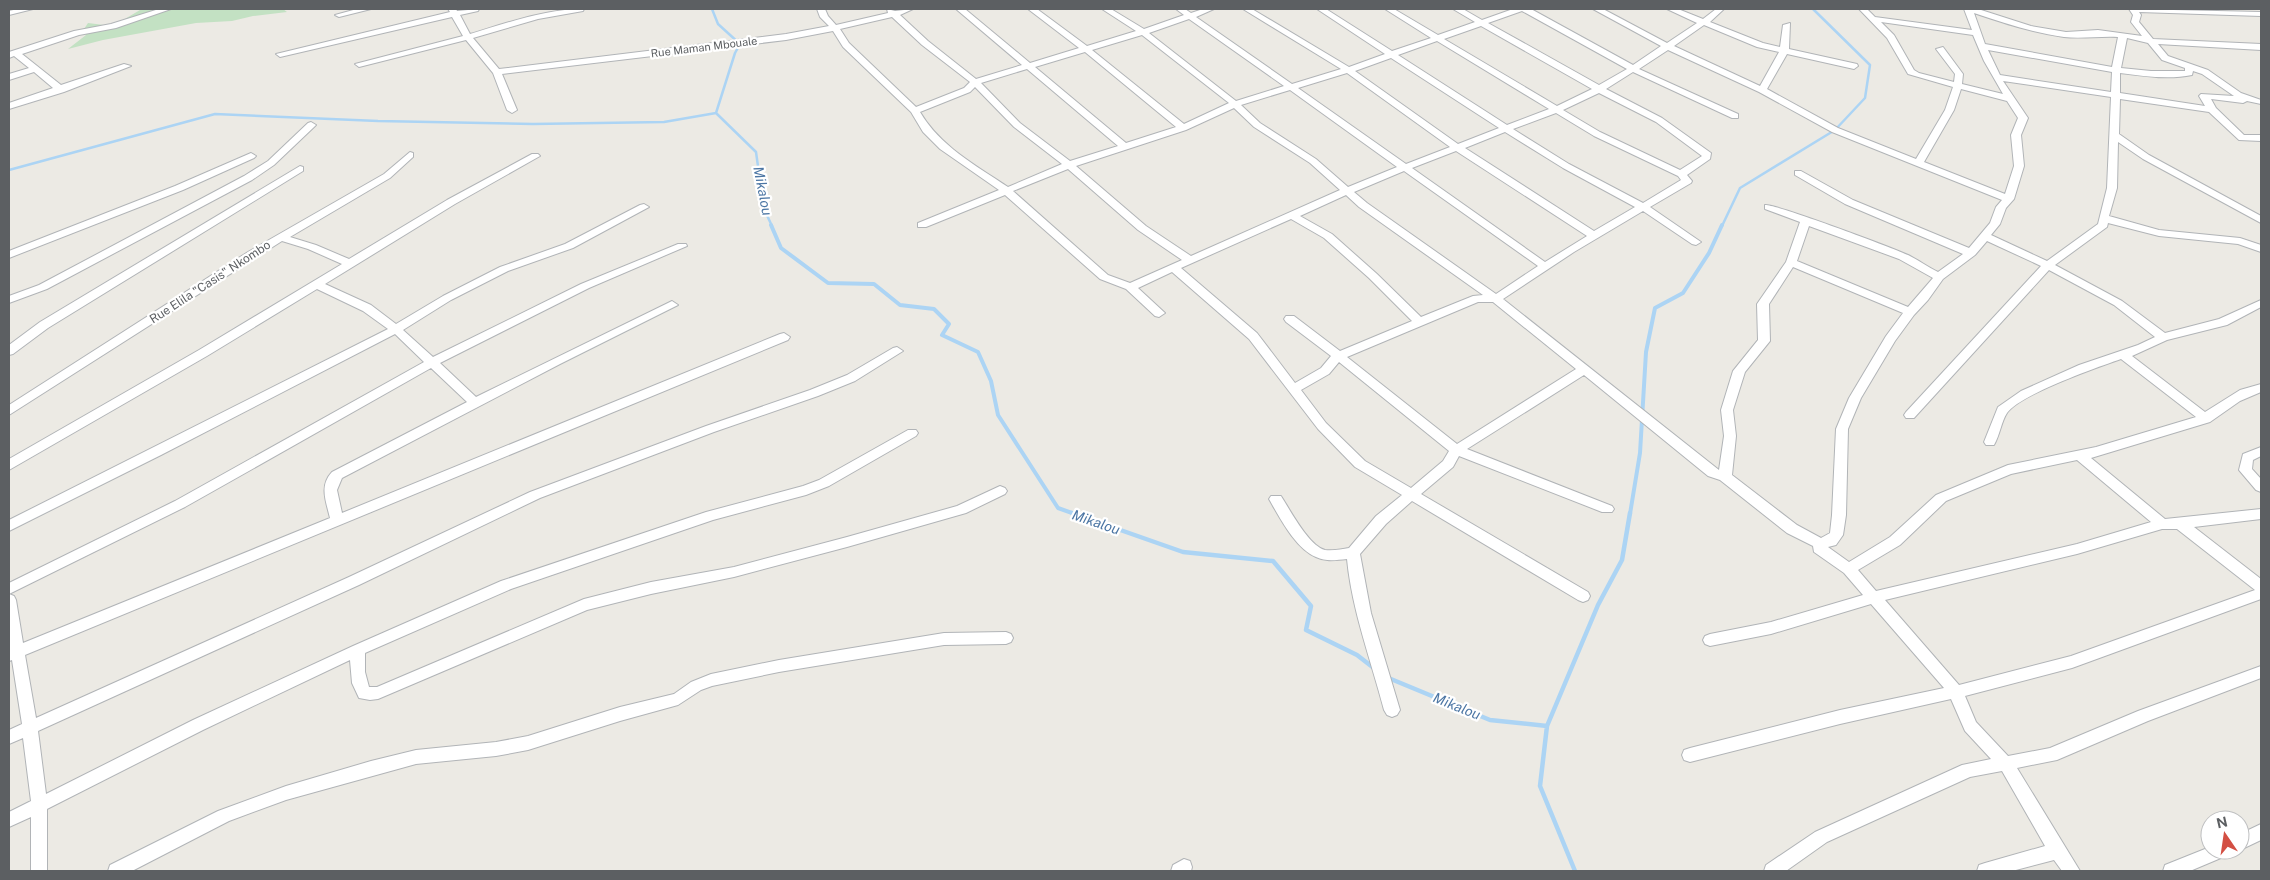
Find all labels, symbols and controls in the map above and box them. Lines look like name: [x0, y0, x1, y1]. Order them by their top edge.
street label: Rue Maman Mbouale: [650, 35, 758, 59]
water label: Mikalou: [750, 165, 776, 217]
street label: Rue Elila "Casis" Nkombo: [147, 238, 273, 326]
water label: Mikalou: [1070, 506, 1122, 538]
water label: Mikalou: [1431, 689, 1483, 723]
north arrow: [2200, 810, 2250, 860]
text: N: [2215, 813, 2229, 831]

